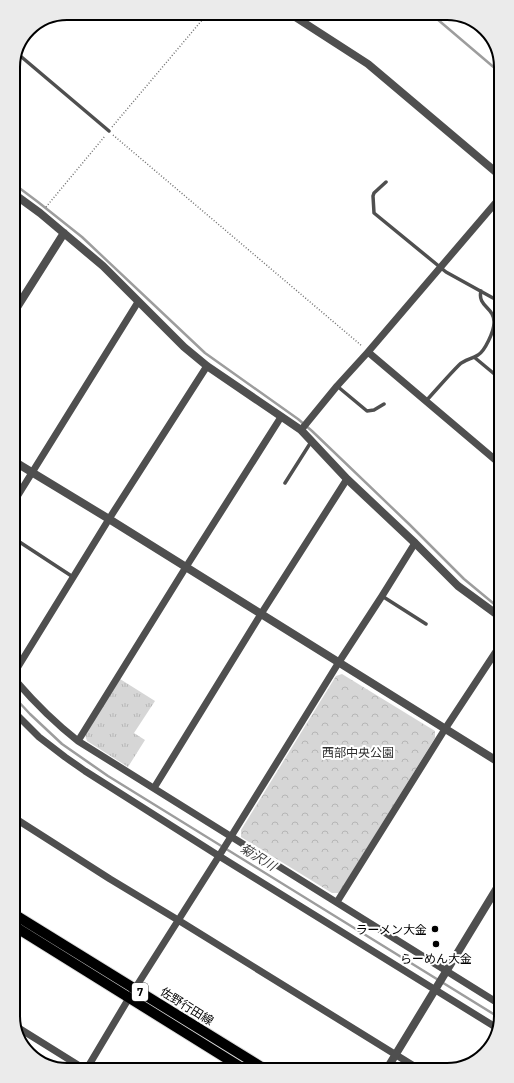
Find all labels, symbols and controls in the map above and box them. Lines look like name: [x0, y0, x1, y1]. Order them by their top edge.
park label: 西部中央公園: [322, 745, 394, 760]
water label: 菊沢川: [237, 839, 281, 876]
place label: ラーメン大金: [355, 922, 427, 937]
marker: ラーメン大金: [430, 924, 440, 934]
marker: らーめん大金: [431, 939, 441, 949]
place label: らーめん大金: [400, 951, 472, 966]
road number: 7: [132, 983, 148, 1001]
street label: 佐野行田線: [158, 984, 216, 1028]

